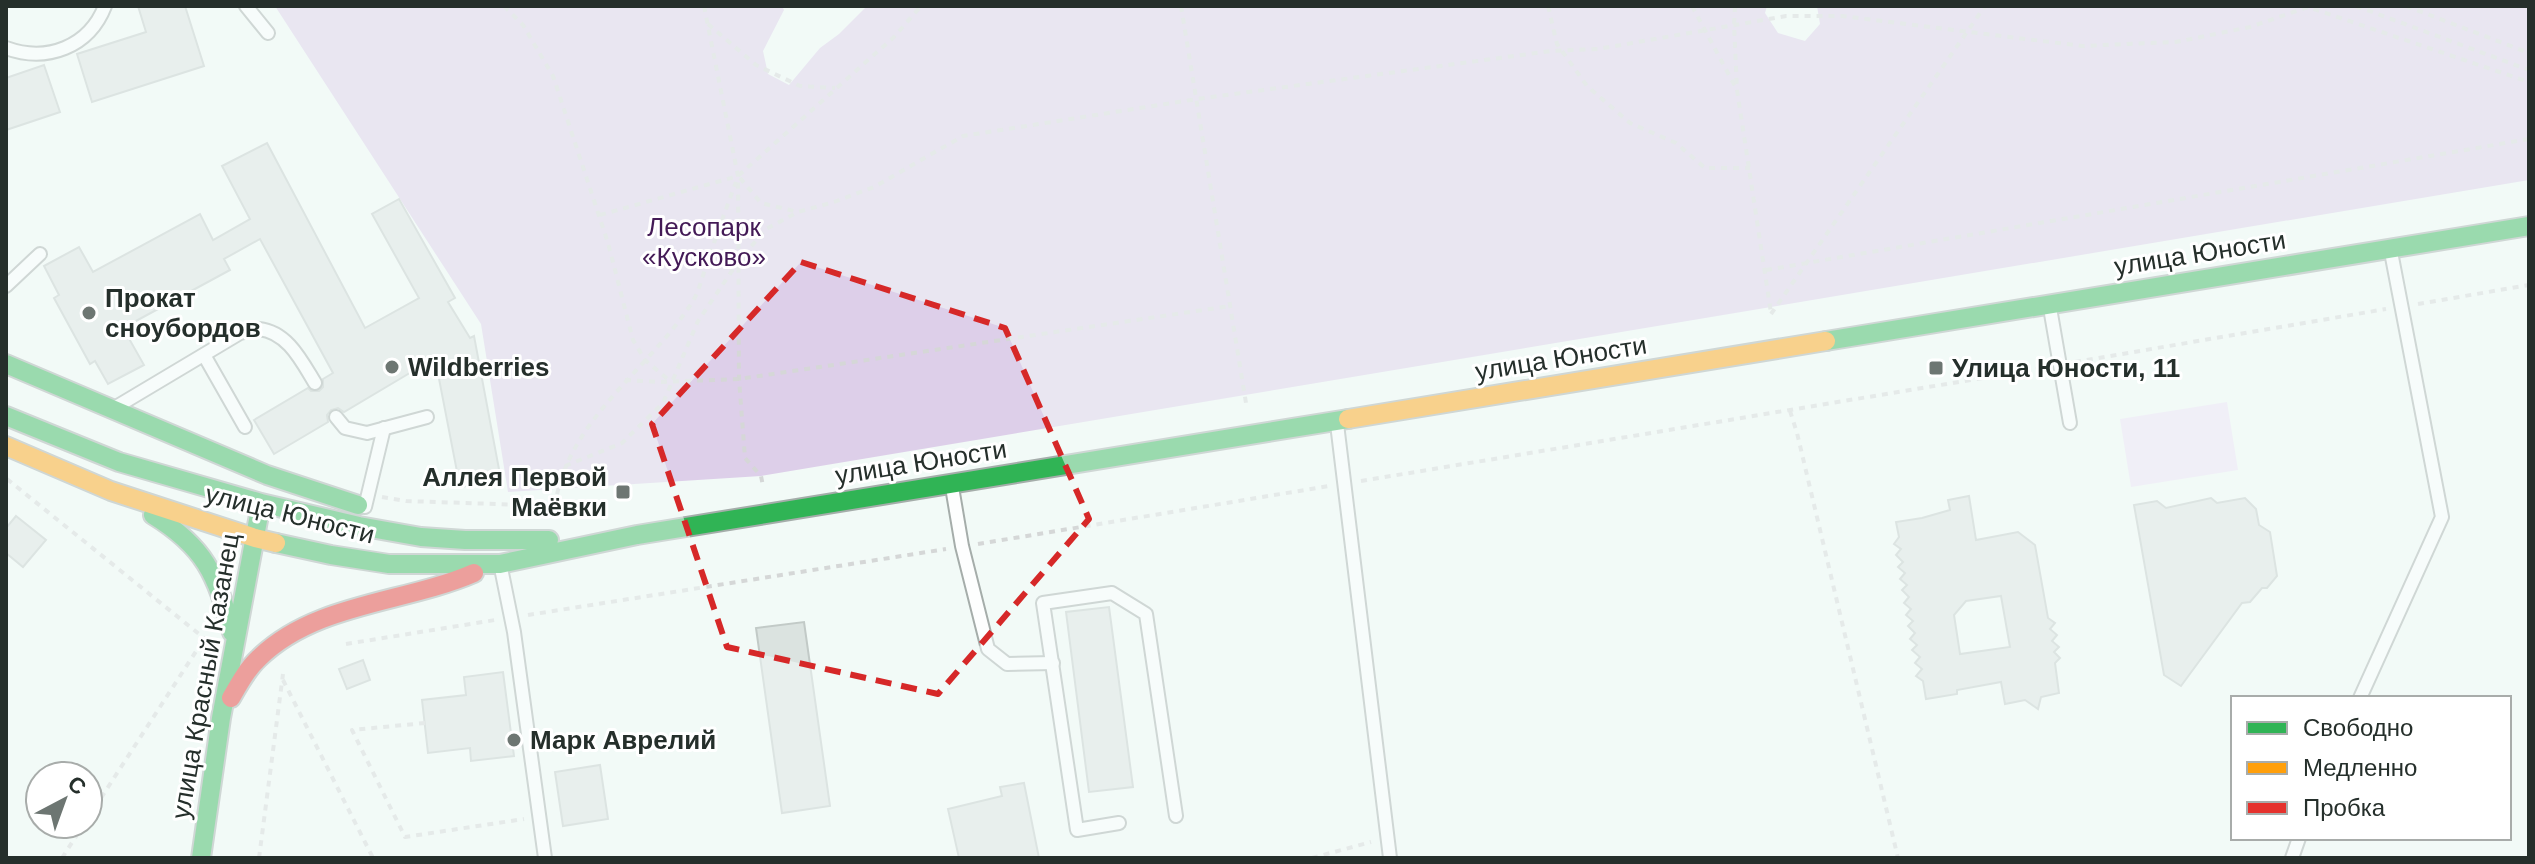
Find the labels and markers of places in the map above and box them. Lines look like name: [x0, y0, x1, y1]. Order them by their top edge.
place label: Прокат сноубордов: [105, 283, 261, 343]
marker: Прокат сноубордов: [80, 304, 98, 322]
place label: Wildberries: [408, 352, 549, 382]
place label: Улица Юности, 11: [1952, 353, 2180, 383]
marker: Wildberries: [383, 358, 401, 376]
marker: Улица Юности, 11: [1927, 359, 1945, 377]
place label: Аллея Первой Маёвки: [422, 462, 607, 522]
marker: Аллея Первой Маёвки: [614, 483, 632, 501]
place label: Марк Аврелий: [530, 725, 716, 755]
marker: Марк Аврелий: [505, 731, 523, 749]

